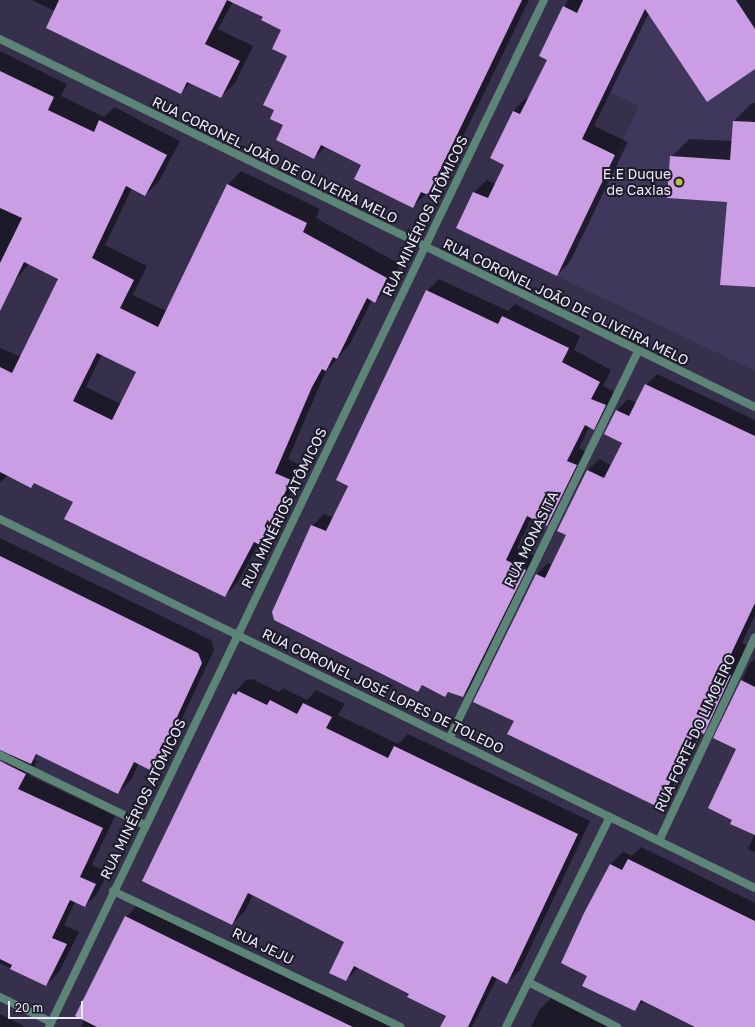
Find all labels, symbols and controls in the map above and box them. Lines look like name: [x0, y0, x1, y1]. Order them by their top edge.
street label: RUA CORONEL JOÃO DE OLIVEIRA MELO: [150, 93, 400, 227]
street label: RUA MINÉRIOS ATÔMICOS: [379, 133, 471, 299]
place label: E.E Duque de Caxias: [603, 166, 671, 198]
marker: E.E Duque de Caxias: [674, 177, 684, 187]
street label: RUA CORONEL JOÃO DE OLIVEIRA MELO: [441, 235, 691, 369]
street label: RUA MINÉRIOS ATÔMICOS: [238, 425, 330, 591]
street label: RUA MONASITA: [501, 488, 561, 590]
street label: RUA CORONEL JOSÉ LOPES DE TOLEDO: [259, 625, 507, 757]
street label: RUA FORTE DO LIMOEIRO: [651, 651, 739, 815]
street label: RUA MINÉRIOS ATÔMICOS: [97, 716, 189, 882]
street label: RUA JEJU: [229, 924, 297, 968]
scale bar: [10, 993, 85, 1019]
text: 20 m: [15, 1000, 43, 1015]

